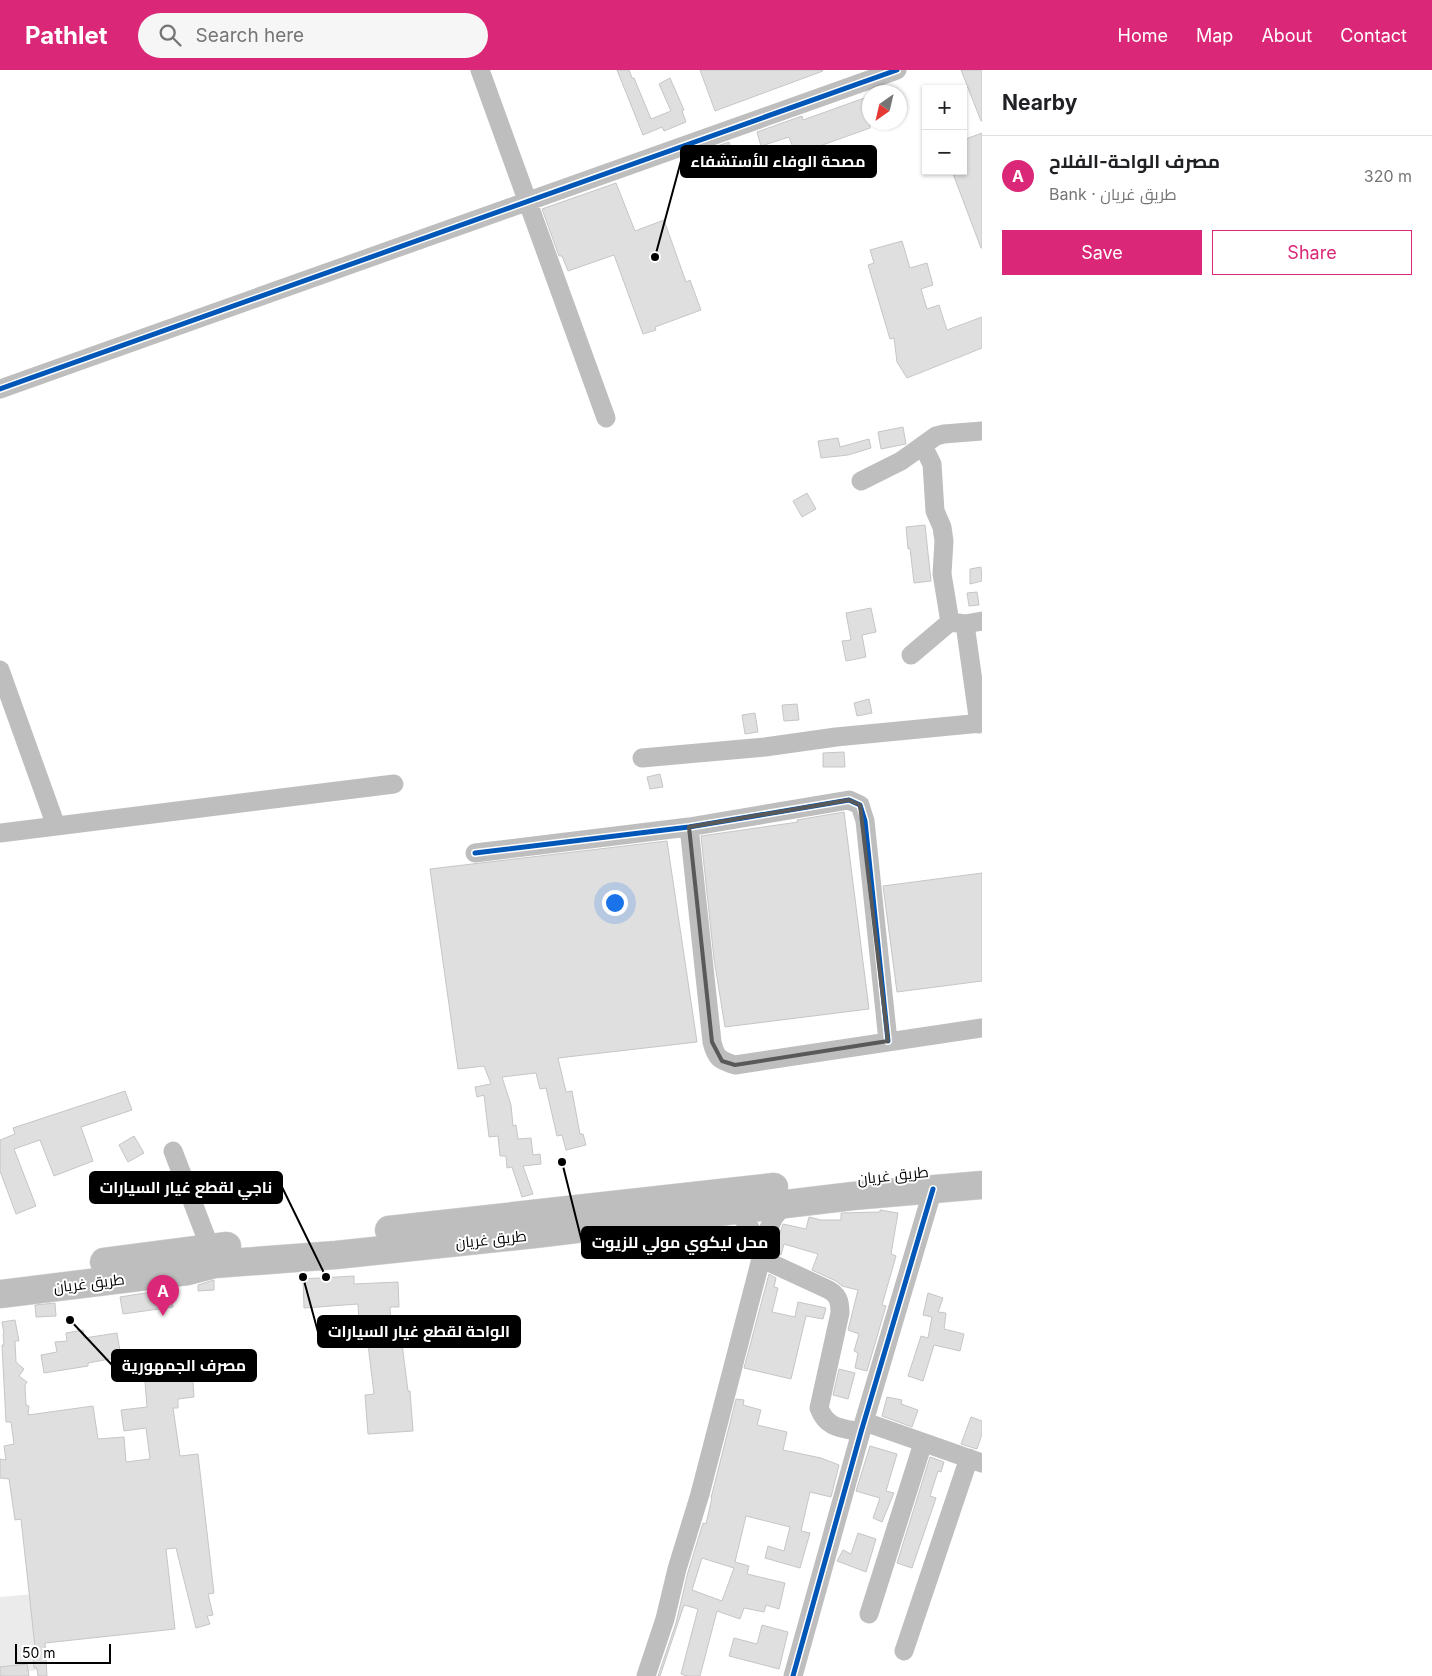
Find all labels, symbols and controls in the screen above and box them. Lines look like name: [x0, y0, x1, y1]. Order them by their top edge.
search box: [138, 13, 488, 58]
text: Pathlet: [25, 21, 108, 50]
icon: search: [156, 21, 184, 49]
text: Search here: [196, 24, 304, 47]
text: Home: [1118, 25, 1168, 46]
text: Map: [1196, 25, 1233, 46]
text: About: [1261, 25, 1312, 46]
text: Contact: [1340, 25, 1407, 46]
north arrow: [862, 85, 907, 130]
map controls: [922, 85, 967, 175]
button: +: [922, 85, 967, 130]
text: Nearby: [1002, 90, 1077, 115]
button: −: [922, 130, 967, 175]
callout: مصحة الوفاء للأستشفاء: [681, 146, 876, 177]
text: مصرف الواحة-الفلاح: [1049, 150, 1220, 173]
text: مصحة الوفاء للأستشفاء: [690, 151, 866, 171]
text: A: [1012, 166, 1024, 186]
text: 320 m: [1364, 166, 1412, 186]
text: Bank · طريق غريان: [1049, 184, 1177, 204]
button: Save: [1002, 230, 1202, 275]
button: Share: [1212, 230, 1412, 275]
your location: [602, 890, 628, 916]
street label: طريق غريان: [856, 1162, 930, 1189]
callout: ناجي لقطع غيار السيارات: [90, 1172, 282, 1203]
text: ناجي لقطع غيار السيارات: [100, 1177, 272, 1200]
street label: طريق غريان: [454, 1226, 528, 1253]
callout: محل ليكوي مولي للزيوت: [582, 1227, 779, 1258]
text: محل ليكوي مولي للزيوت: [592, 1232, 768, 1255]
street label: طريق غريان: [52, 1269, 126, 1298]
pin: A: [147, 1275, 179, 1316]
callout: الواحة لقطع غيار السيارات: [318, 1316, 520, 1347]
text: الواحة لقطع غيار السيارات: [328, 1321, 510, 1342]
callout: مصرف الجمهورية: [112, 1350, 256, 1381]
text: مصرف الجمهورية: [122, 1355, 246, 1375]
scale bar: [15, 1641, 111, 1664]
text: 50 m: [22, 1644, 56, 1661]

